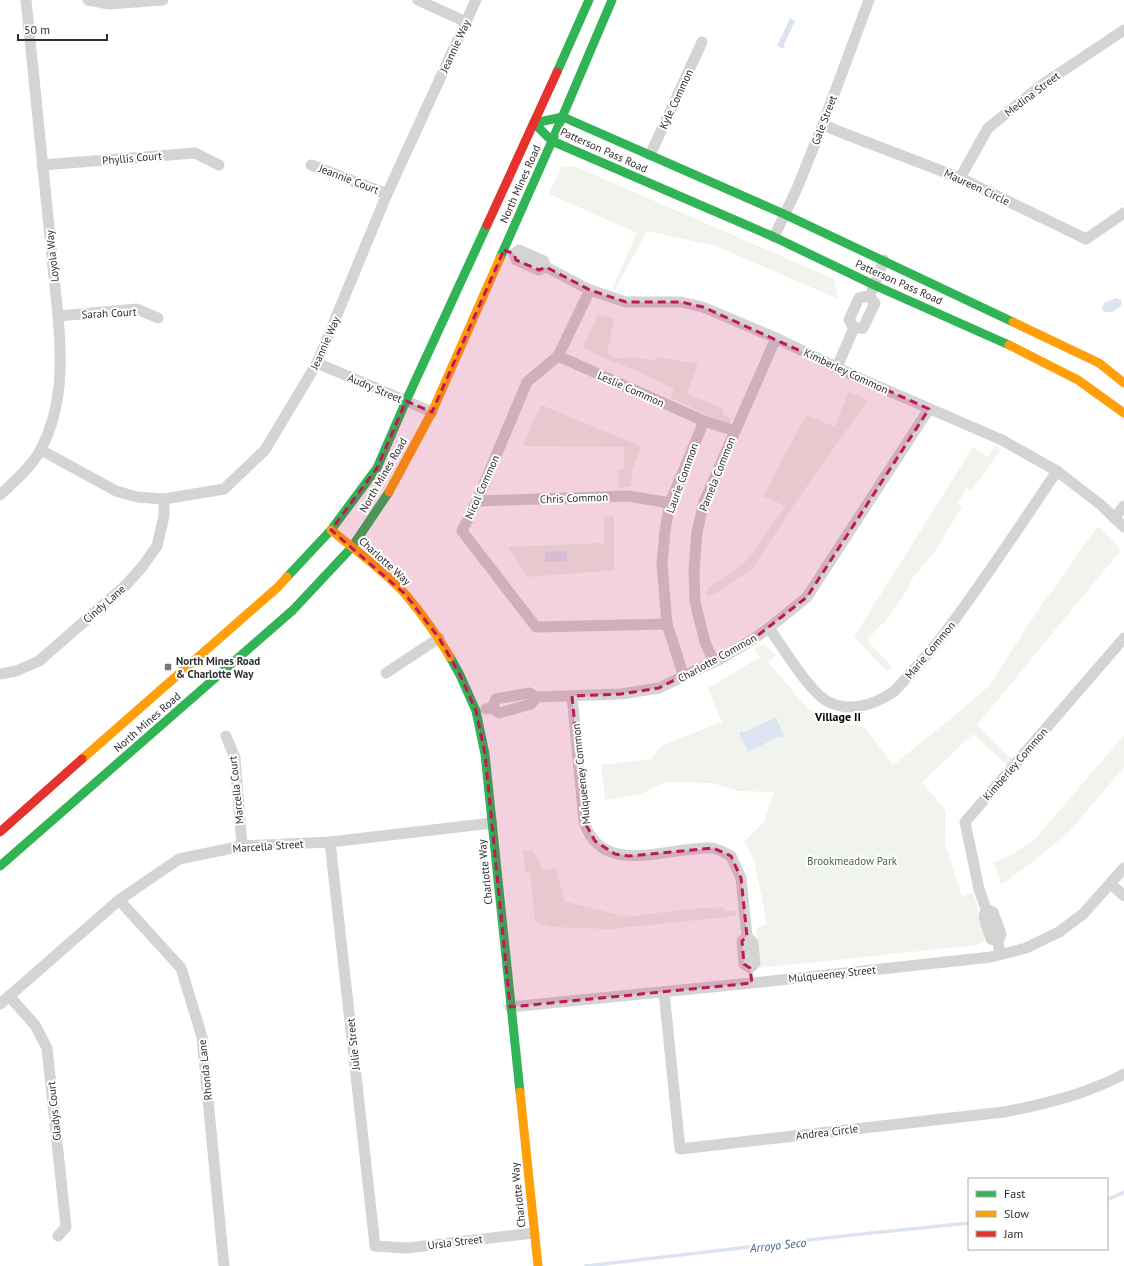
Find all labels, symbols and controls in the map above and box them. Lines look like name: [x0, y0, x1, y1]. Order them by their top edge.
scale bar: [18, 16, 107, 42]
street label: Jeannie Way: [436, 17, 474, 76]
text: 50 m: [24, 22, 50, 37]
street label: Kyle Common: [656, 67, 696, 131]
street label: Medina Street: [1002, 68, 1063, 119]
street label: Gale Street: [808, 93, 840, 147]
street label: Patterson Pass Road: [558, 124, 650, 176]
street label: North Mines Road: [496, 143, 544, 225]
street label: Phyllis Court: [102, 148, 163, 168]
street label: Jeannie Court: [316, 161, 381, 197]
street label: Maureen Circle: [942, 166, 1012, 208]
street label: Loyola Way: [42, 228, 62, 283]
street label: Patterson Pass Road: [853, 256, 945, 308]
street label: Sarah Court: [81, 305, 137, 321]
street label: Jeannie Way: [307, 313, 343, 373]
street label: Kimberley Common: [802, 345, 890, 397]
street label: Leslie Common: [595, 368, 667, 410]
street label: Audry Street: [346, 370, 405, 406]
street label: North Mines Road: [356, 435, 410, 515]
street label: Pamela Common: [696, 435, 738, 513]
street label: Laurie Common: [663, 441, 701, 515]
street label: Nicol Common: [462, 453, 502, 521]
street label: Chris Common: [540, 490, 608, 506]
street label: Charlotte Way: [356, 534, 415, 589]
street label: Cindy Lane: [80, 582, 128, 626]
street label: Marie Common: [902, 618, 958, 682]
street label: Charlotte Common: [675, 631, 759, 685]
place label: North Mines Road & Charlotte Way: [176, 654, 260, 681]
marker: North Mines Road & Charlotte Way: [163, 662, 173, 672]
street label: North Mines Road: [111, 689, 183, 755]
district label: Village II: [814, 709, 861, 724]
street label: Mulqueeney Common: [569, 723, 593, 825]
street label: Kimberley Common: [980, 725, 1050, 803]
street label: Marcella Court: [225, 755, 247, 825]
street label: Marcella Street: [232, 837, 304, 855]
street label: Charlotte Way: [475, 838, 495, 905]
park label: Brookmeadow Park: [807, 854, 898, 868]
street label: Mulqueeney Street: [788, 962, 877, 986]
street label: Julie Street: [343, 1017, 363, 1072]
street label: Rhonda Lane: [195, 1038, 215, 1101]
street label: Gladys Court: [44, 1080, 64, 1141]
street label: Andrea Circle: [795, 1121, 859, 1143]
street label: Charlotte Way: [508, 1161, 528, 1228]
legend: [968, 1178, 1108, 1250]
text: Fast: [1004, 1186, 1025, 1201]
text: Slow: [1004, 1206, 1029, 1221]
text: Jam: [1003, 1226, 1023, 1241]
street label: Ursla Street: [427, 1232, 484, 1252]
water label: Arroyo Seco: [748, 1235, 807, 1256]

